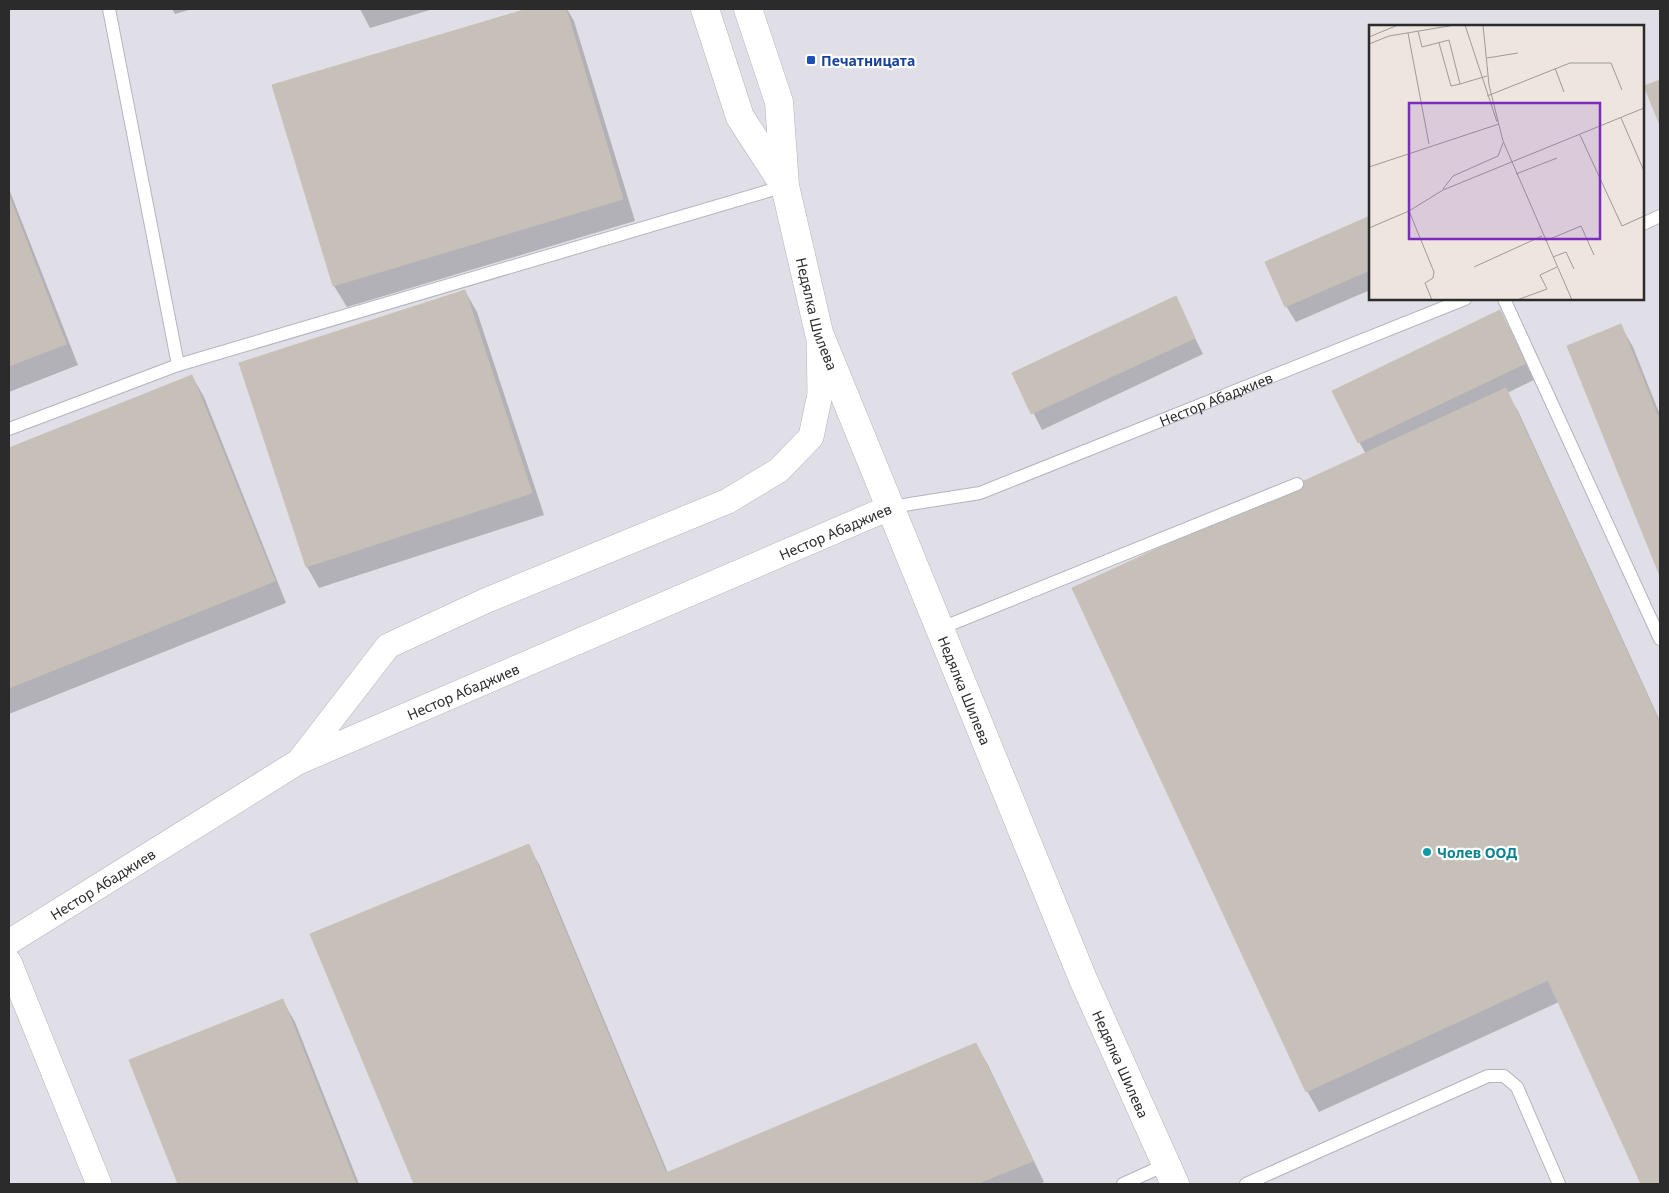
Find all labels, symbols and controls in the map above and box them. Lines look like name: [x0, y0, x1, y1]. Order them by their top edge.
inset map: [1369, 25, 1644, 300]
place label: Печатницата: [821, 51, 915, 70]
marker: Печатницата: [805, 54, 817, 66]
street label: Недялка Шилева: [792, 256, 843, 373]
street label: Нестор Абаджиев: [1156, 367, 1275, 430]
street label: Нестор Абаджиев: [776, 499, 894, 564]
street label: Недялка Шилева: [934, 633, 996, 748]
street label: Нестор Абаджиев: [404, 659, 522, 724]
place label: Чолев ООД: [1437, 843, 1517, 862]
street label: Нестор Абаджиев: [46, 844, 159, 924]
marker: Чолев ООД: [1421, 846, 1433, 858]
street label: Недялка Шилева: [1089, 1007, 1154, 1121]

